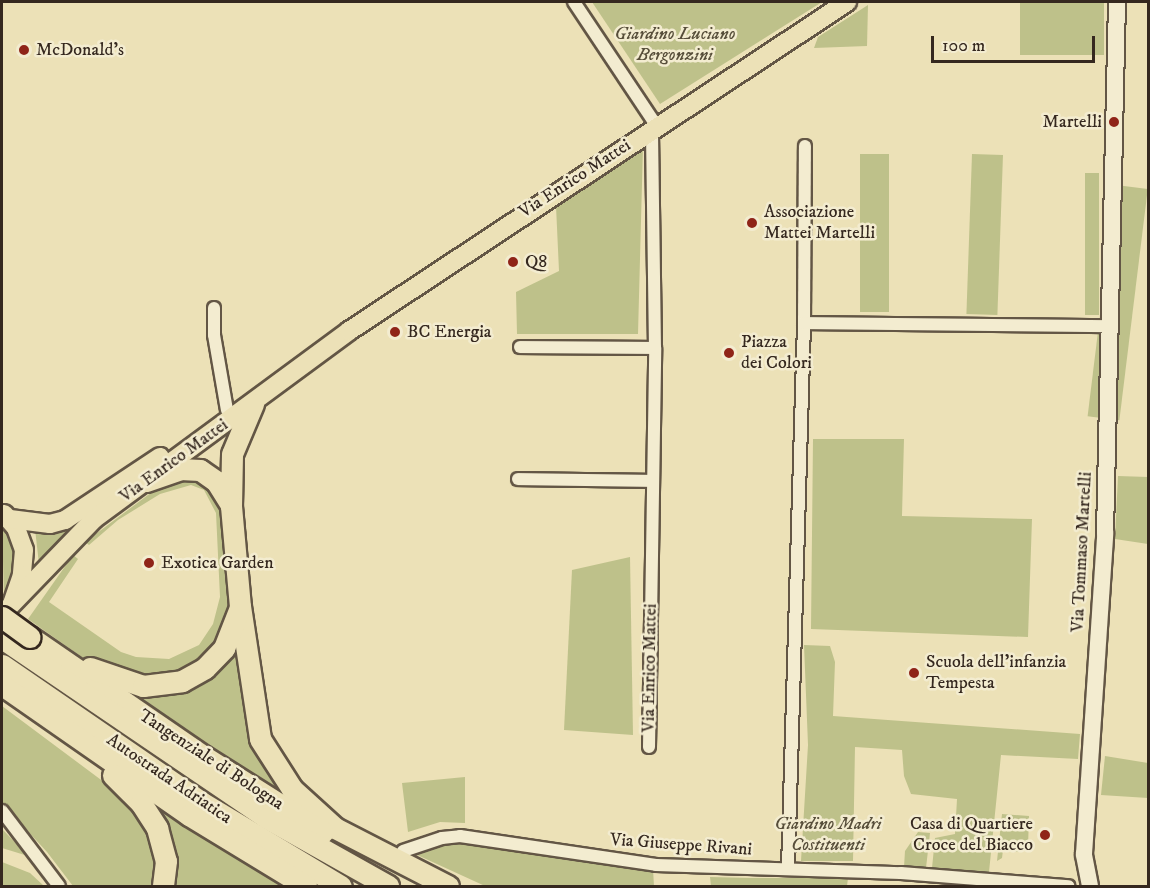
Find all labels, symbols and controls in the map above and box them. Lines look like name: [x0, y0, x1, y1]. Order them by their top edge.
park label: Giardino Luciano Bergonzini: [615, 24, 735, 66]
scale bar: [934, 24, 1098, 62]
text: 100 m: [942, 35, 985, 57]
place label: McDonald's: [36, 39, 124, 61]
marker: McDonald's: [17, 43, 31, 57]
place label: Martelli: [1043, 111, 1102, 133]
marker: Martelli: [1107, 115, 1121, 129]
street label: Via Enrico Mattei: [515, 135, 635, 223]
place label: Associazione Mattei Martelli: [764, 202, 875, 244]
marker: Associazione Mattei Martelli: [745, 216, 759, 230]
place label: Q8: [525, 251, 547, 273]
marker: Q8: [506, 255, 520, 269]
place label: BC Energia: [407, 321, 492, 343]
marker: BC Energia: [388, 325, 402, 339]
place label: Piazza dei Colori: [741, 332, 812, 374]
marker: Piazza dei Colori: [722, 346, 736, 360]
street label: Via Enrico Mattei: [115, 414, 233, 508]
street label: Via Tommaso Martelli: [1067, 471, 1097, 633]
place label: Exotica Garden: [161, 552, 274, 574]
marker: Exotica Garden: [142, 556, 156, 570]
street label: Via Enrico Mattei: [638, 603, 662, 733]
place label: Scuola dell'infanzia Tempesta: [926, 652, 1066, 694]
marker: Scuola dell'infanzia Tempesta: [907, 666, 921, 680]
street label: Tangenziale di Bologna: [134, 705, 288, 815]
street label: Autostrada Adriatica: [102, 729, 236, 829]
park label: Giardino Madri Costituenti: [774, 814, 882, 856]
place label: Casa di Quartiere Croce del Biacco: [910, 814, 1033, 856]
marker: Casa di Quartiere Croce del Biacco: [1038, 828, 1052, 842]
street label: Via Giuseppe Rivani: [609, 829, 753, 861]

